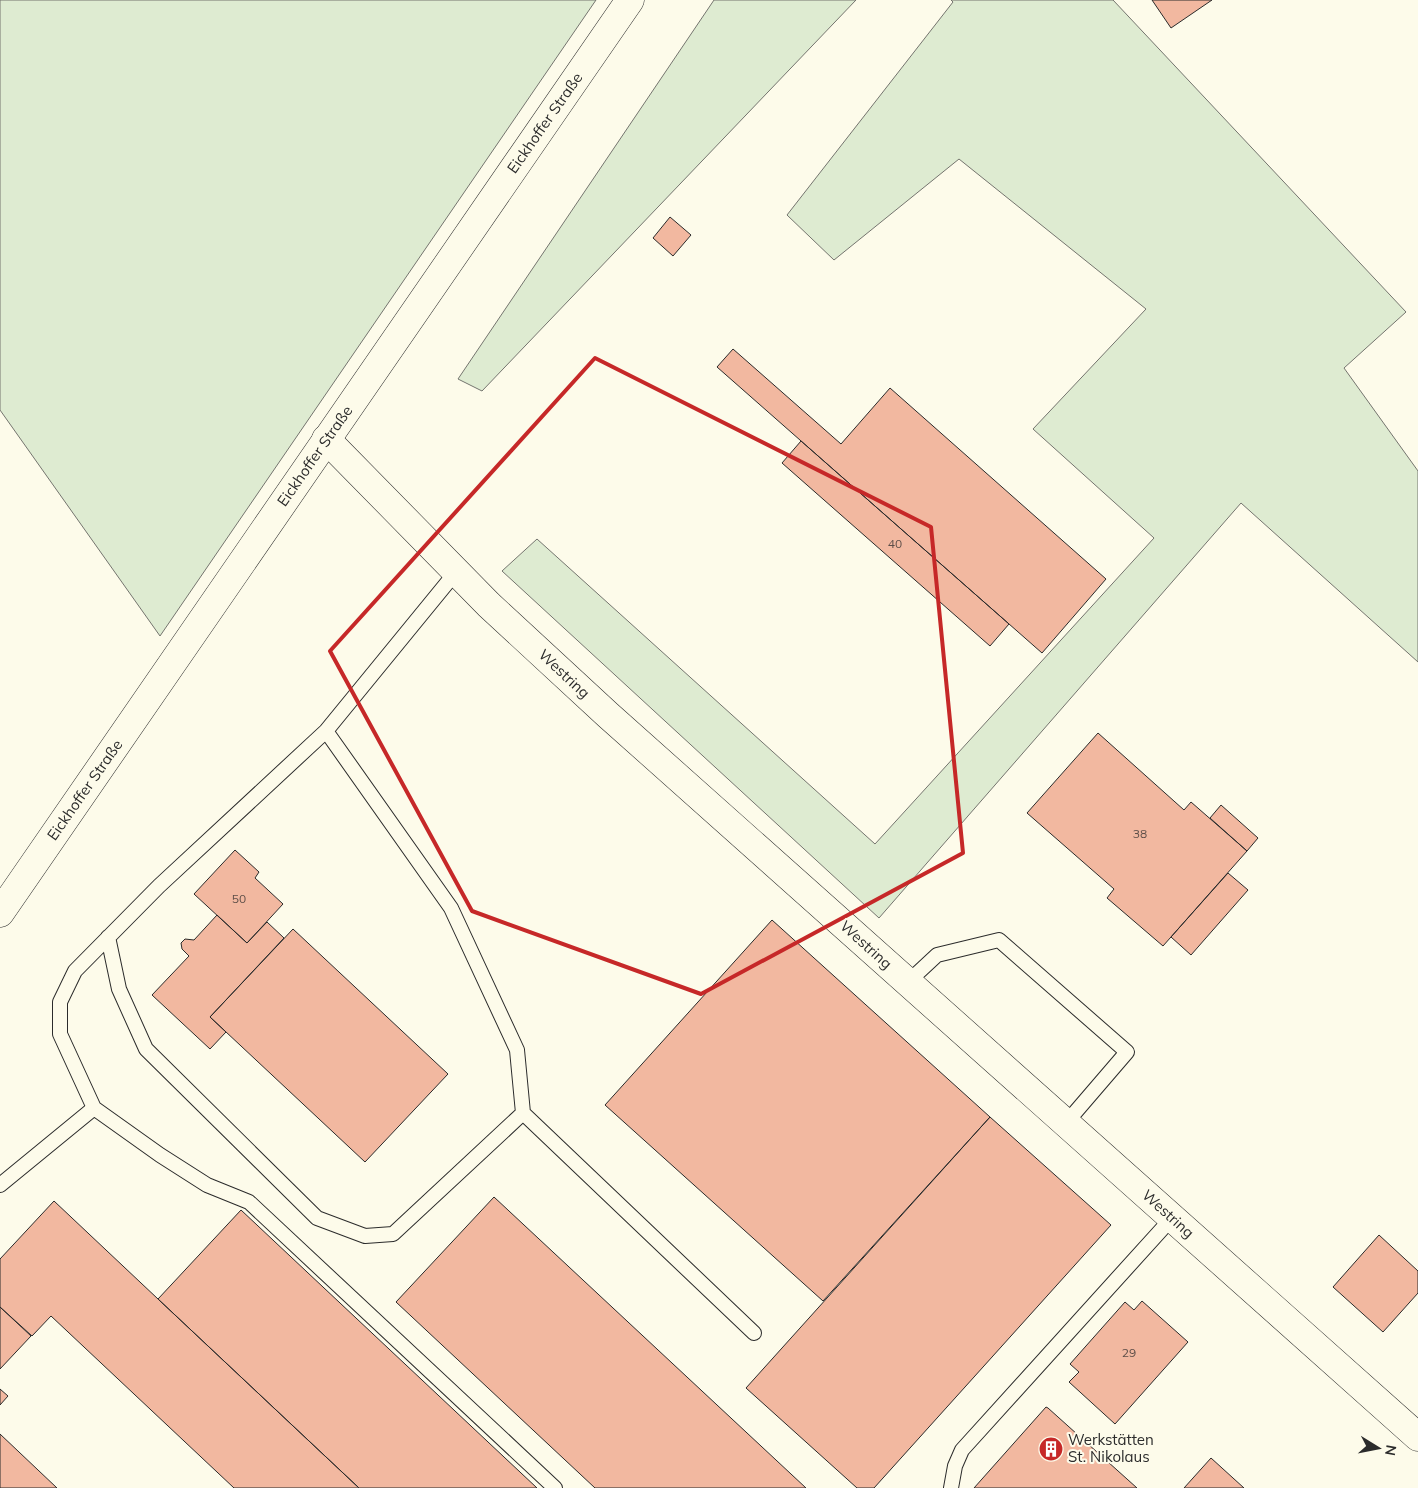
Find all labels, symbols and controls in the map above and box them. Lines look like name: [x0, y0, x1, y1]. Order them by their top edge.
street label: Eickhoffer Straße: [503, 69, 586, 177]
street label: Eickhoffer Straße: [273, 402, 356, 510]
house number: 40: [888, 536, 902, 551]
street label: Westring: [535, 645, 594, 702]
street label: Eickhoffer Straße: [43, 736, 126, 844]
house number: 38: [1133, 826, 1147, 841]
house number: 50: [232, 891, 246, 906]
street label: Westring: [836, 916, 896, 973]
street label: Westring: [1138, 1185, 1198, 1242]
house number: 29: [1122, 1345, 1136, 1360]
north arrow: [1353, 1423, 1403, 1473]
place label: Werkstätten St. Nikolaus: [1068, 1430, 1154, 1466]
building icon: Werkstätten St. Nikolaus: [1038, 1436, 1064, 1462]
text: N: [1381, 1443, 1401, 1457]

